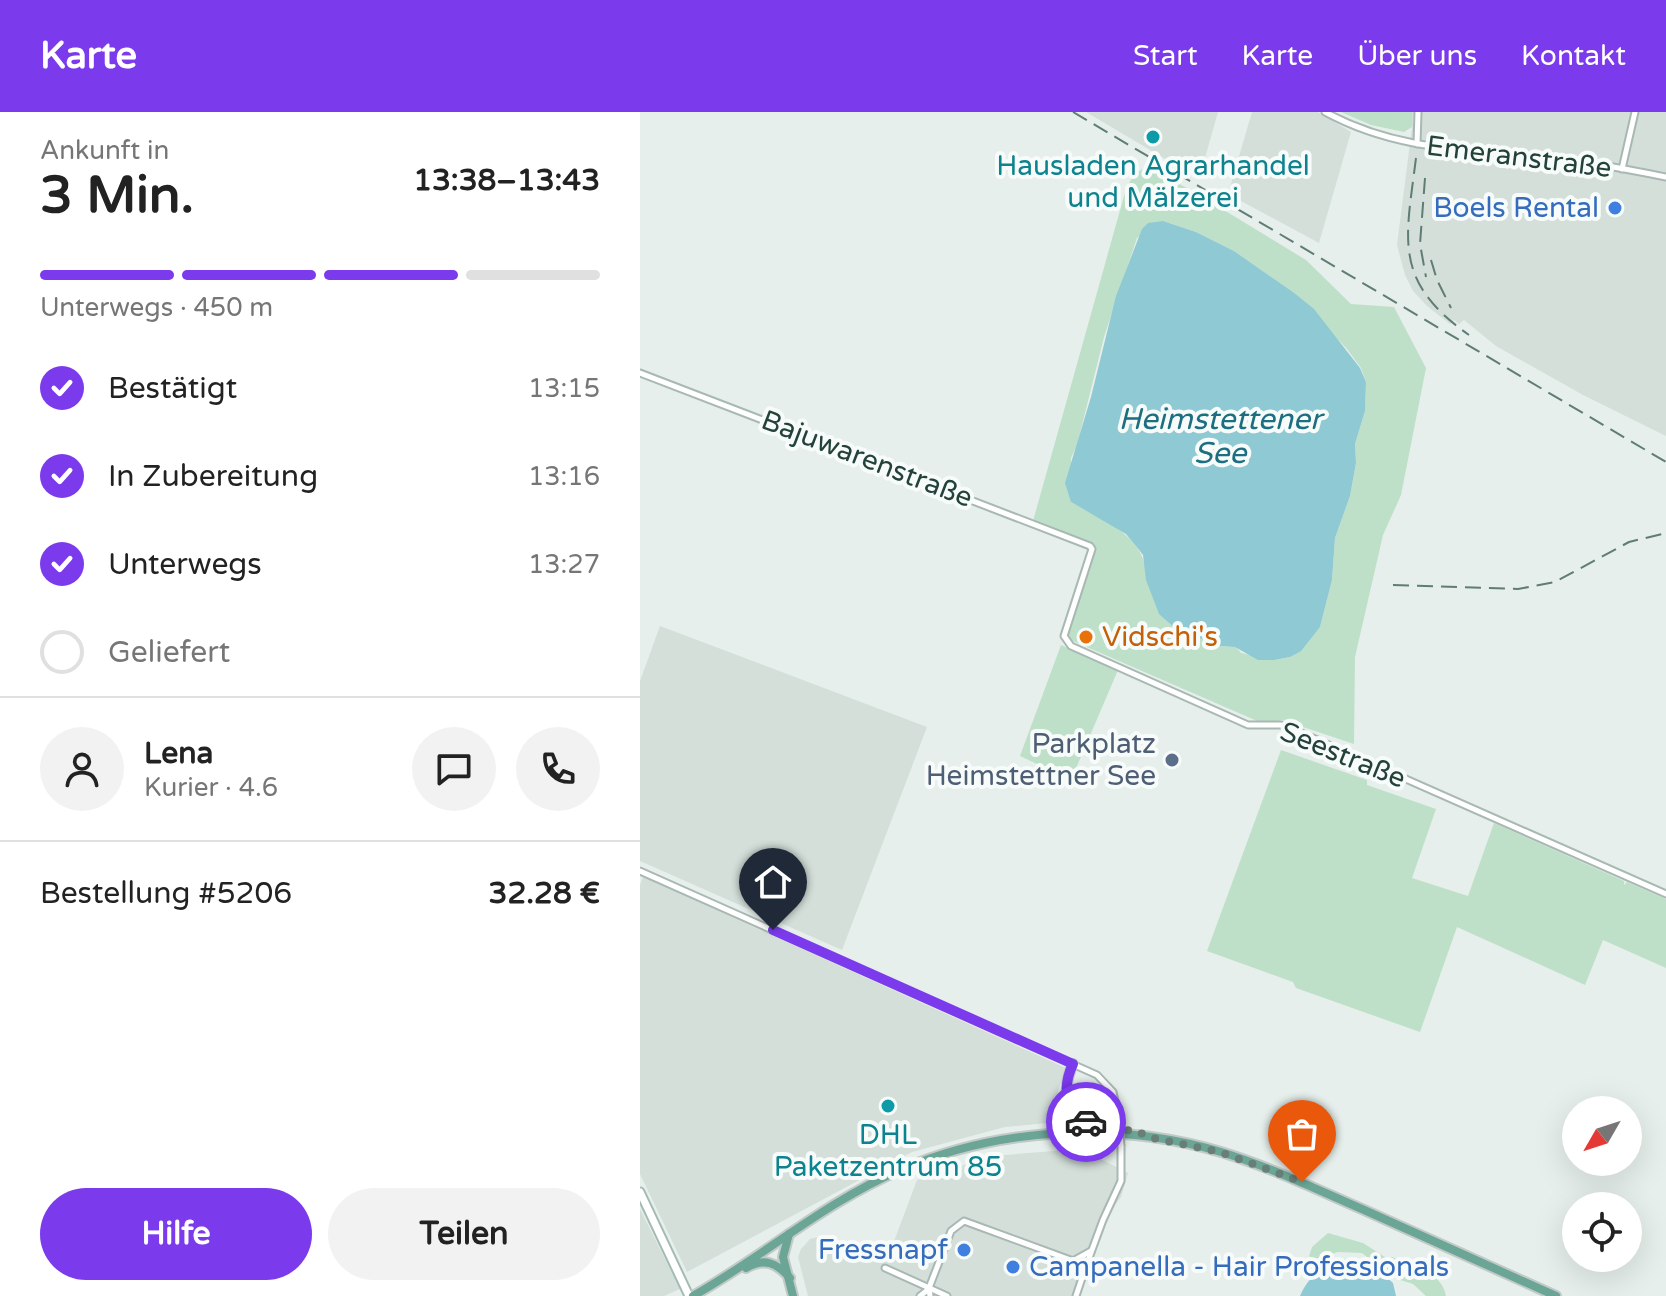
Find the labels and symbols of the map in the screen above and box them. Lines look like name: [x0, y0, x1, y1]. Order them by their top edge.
marker: Hausladen Agrarhandel und Mälzerei: [1144, 128, 1162, 146]
street label: Emeranstraße: [1425, 129, 1613, 185]
place label: Hausladen Agrarhandel und Mälzerei: [996, 149, 1310, 215]
place label: Boels Rental: [1433, 191, 1599, 225]
marker: Boels Rental: [1606, 199, 1624, 217]
water label: Heimstettener See: [1118, 401, 1325, 472]
street label: Bajuwarenstraße: [757, 403, 977, 515]
place label: Vidschi's: [1102, 620, 1218, 654]
marker: Vidschi's: [1077, 628, 1095, 646]
street label: Seestraße: [1275, 714, 1411, 796]
place label: Parkplatz Heimstettner See: [926, 727, 1156, 793]
marker: Parkplatz Heimstettner See: [1163, 751, 1181, 769]
pin: [739, 848, 807, 930]
courier: [1046, 1082, 1126, 1162]
north arrow: [1562, 1096, 1642, 1176]
marker: DHL Paketzentrum 85: [879, 1097, 897, 1115]
pin: [1268, 1100, 1336, 1182]
place label: DHL Paketzentrum 85: [774, 1118, 1002, 1184]
place label: Fressnapf: [818, 1233, 948, 1267]
marker: Fressnapf: [955, 1241, 973, 1259]
place label: Campanella - Hair Professionals: [1029, 1250, 1449, 1284]
marker: Campanella - Hair Professionals: [1004, 1258, 1022, 1276]

